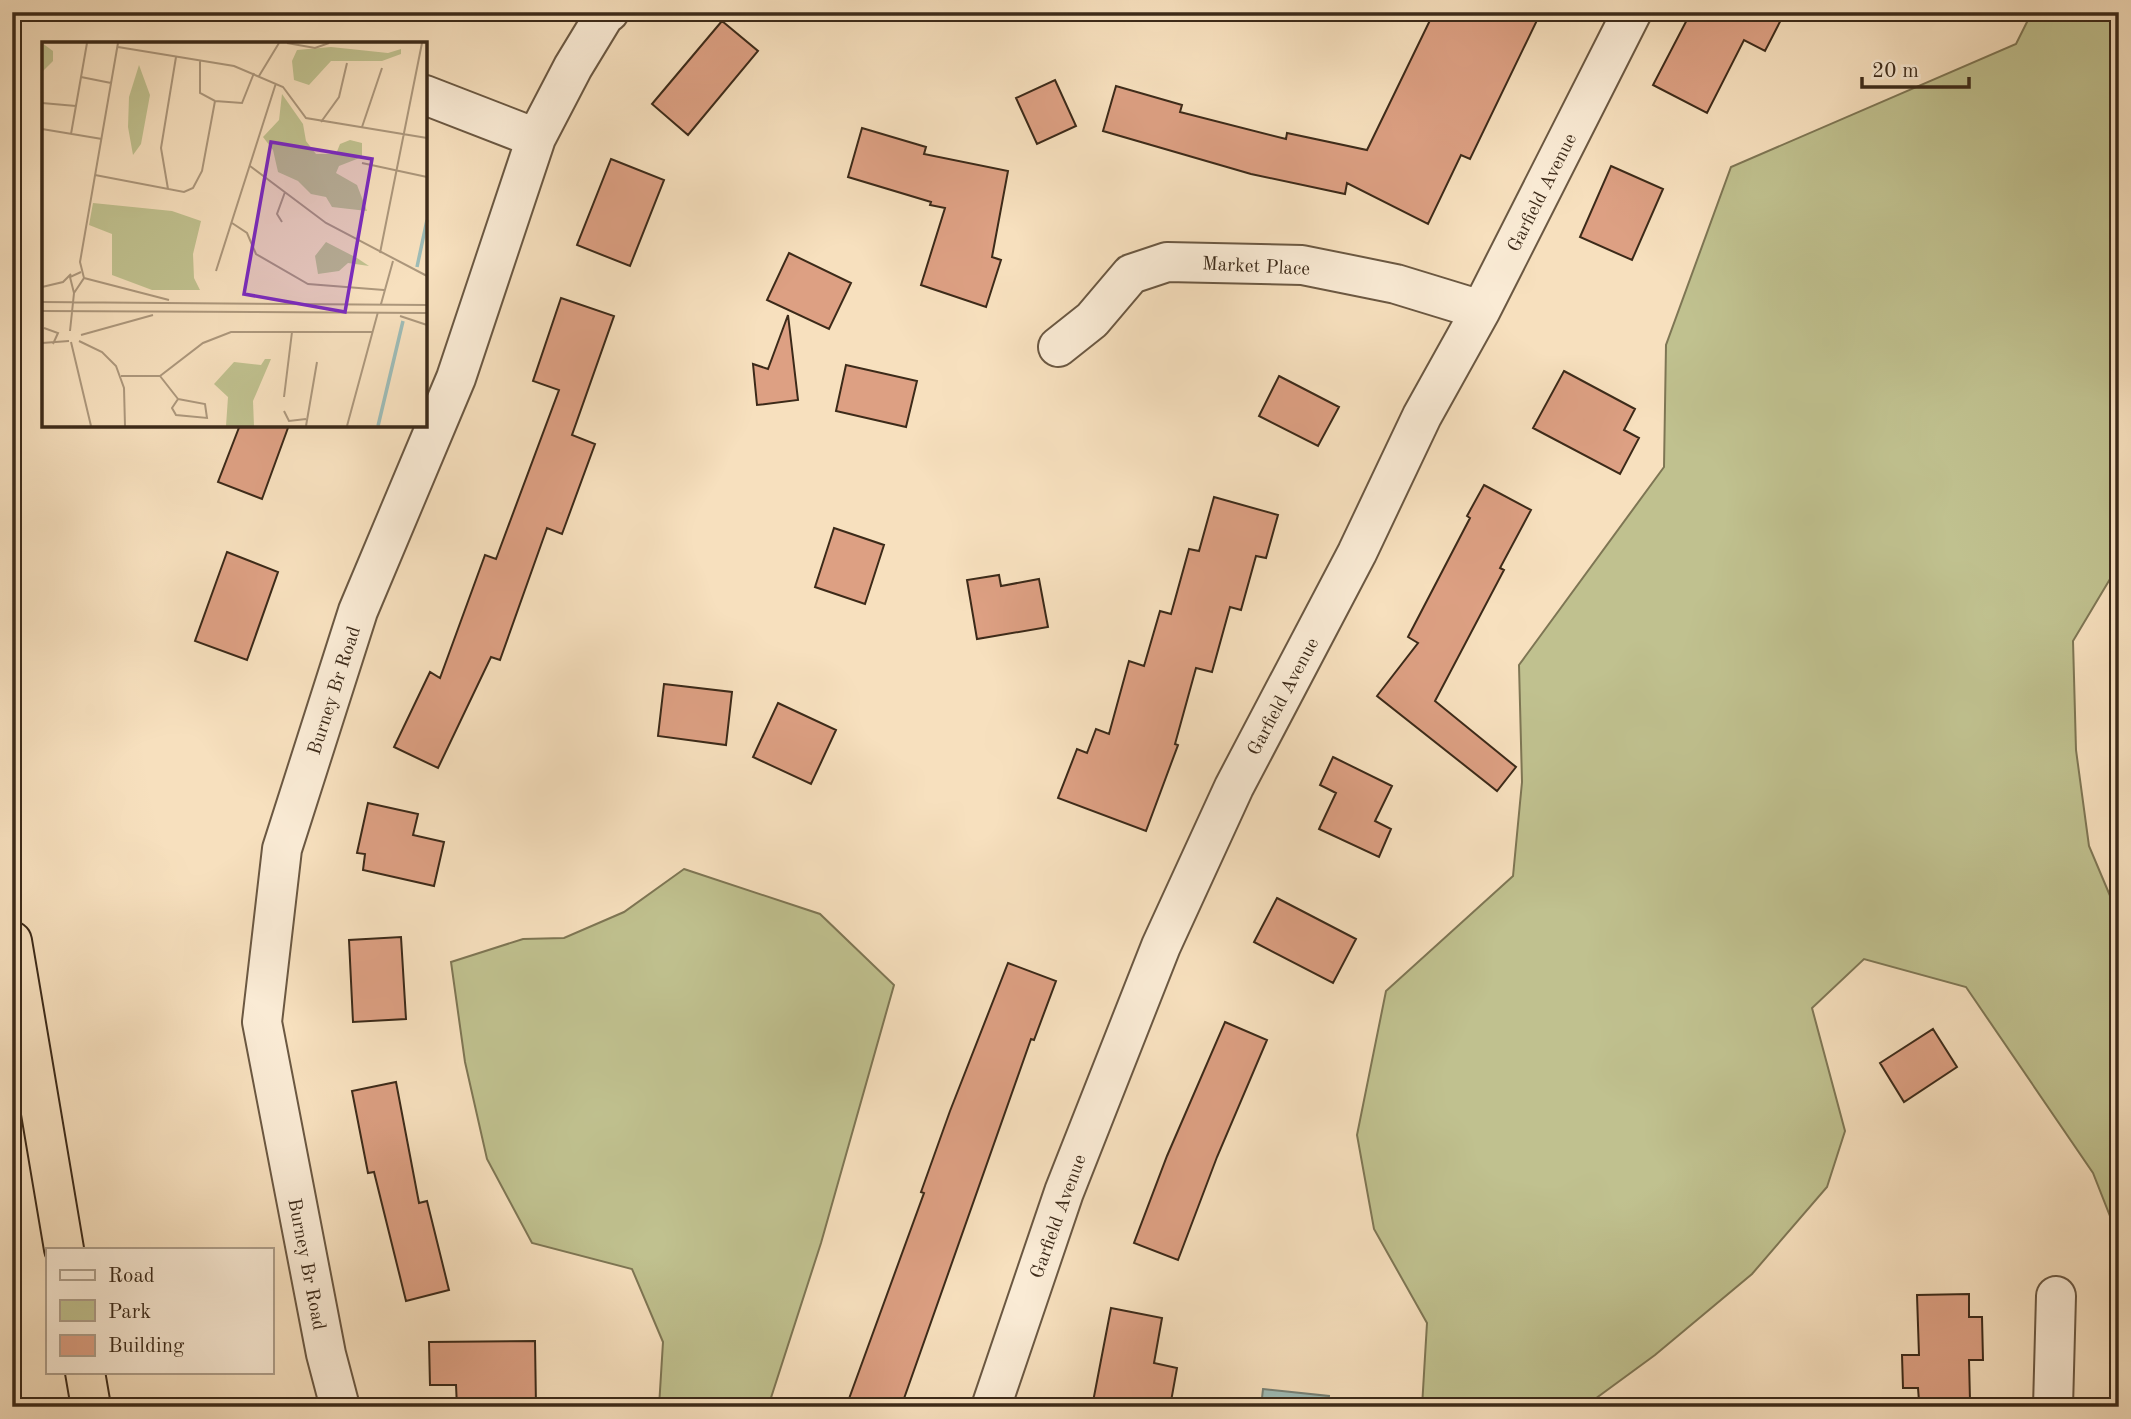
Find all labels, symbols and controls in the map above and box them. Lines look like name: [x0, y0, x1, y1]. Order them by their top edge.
inset map: [42, 42, 427, 427]
scale bar: [1862, 46, 1968, 90]
text: 20 m: [1872, 61, 1919, 82]
street label: Garfield Avenue: [1505, 131, 1581, 256]
street label: Market Place: [1201, 255, 1310, 280]
street label: Burney Br Road: [306, 624, 365, 757]
street label: Garfield Avenue: [1245, 635, 1323, 759]
street label: Garfield Avenue: [1028, 1152, 1091, 1281]
street label: Burney Br Road: [283, 1197, 328, 1332]
legend: [46, 1248, 273, 1374]
text: Road: [108, 1266, 155, 1287]
text: Park: [108, 1302, 151, 1323]
text: Building: [108, 1336, 185, 1357]

